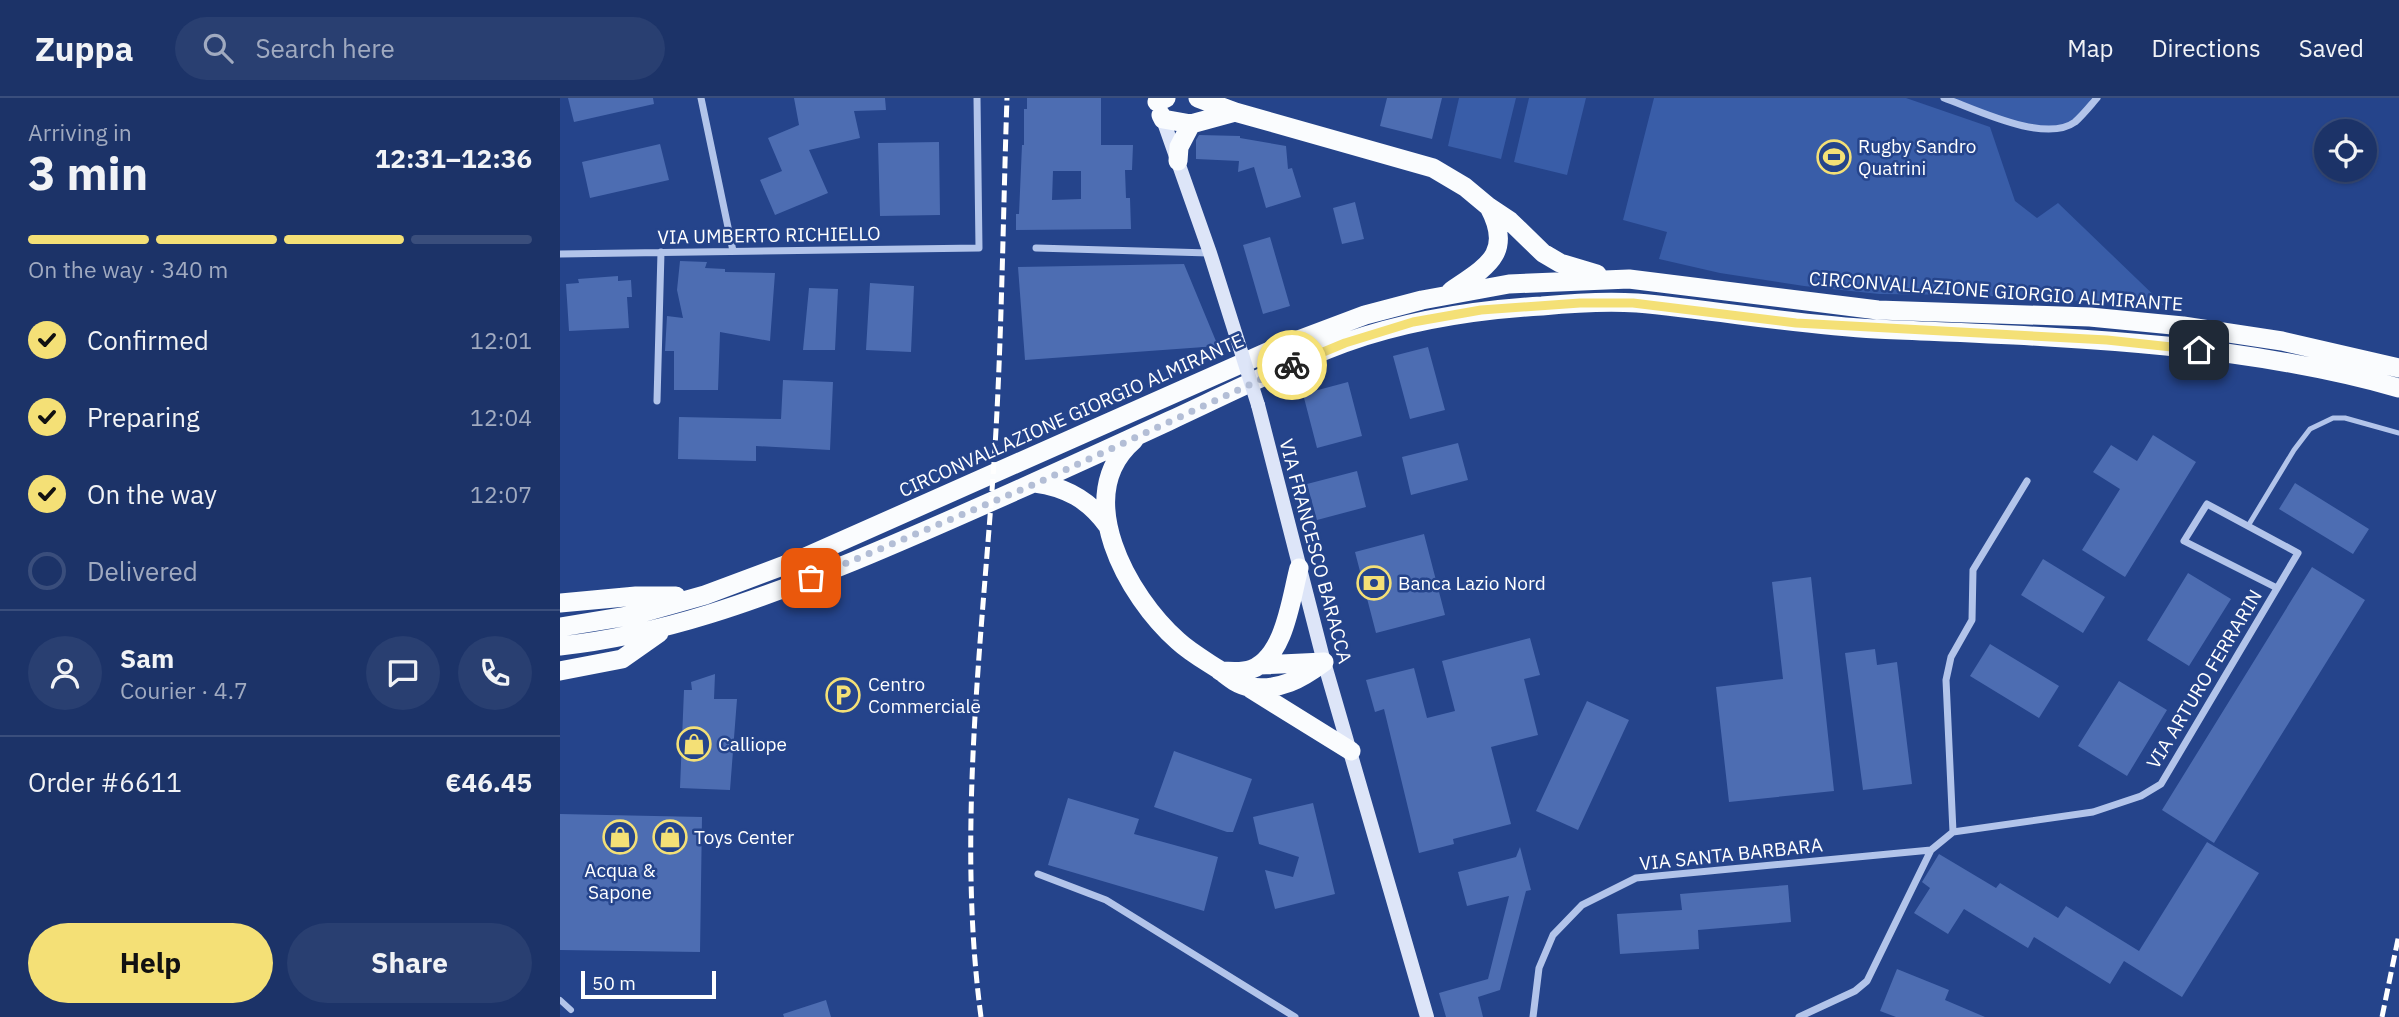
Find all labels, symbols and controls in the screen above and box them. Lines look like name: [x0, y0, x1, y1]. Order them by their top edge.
search box: [175, 17, 665, 80]
text: Zuppa: [35, 27, 133, 70]
icon: search: [199, 29, 237, 67]
text: Search here: [255, 31, 395, 65]
text: Map: [2067, 32, 2113, 64]
text: Directions: [2151, 32, 2261, 64]
text: Saved: [2299, 32, 2364, 64]
text: Arriving in: [28, 117, 132, 147]
map controls: [2314, 119, 2377, 182]
button: locate: [2314, 119, 2377, 182]
place label: Rugby Sandro Quatrini: [1858, 134, 1976, 180]
sports icon: Rugby Sandro Quatrini: [1815, 138, 1853, 176]
text: 12:31–12:36: [375, 141, 532, 175]
text: 3 min: [28, 143, 148, 203]
street label: VIA UMBERTO RICHIELLO: [657, 221, 881, 249]
text: On the way · 340 m: [28, 254, 228, 284]
street label: CIRCONVALLAZIONE GIORGIO ALMIRANTE: [1808, 266, 2184, 316]
pin: [2169, 320, 2229, 380]
icon: check: [28, 321, 66, 359]
text: Confirmed: [87, 323, 209, 357]
text: 12:01: [470, 325, 532, 355]
street label: CIRCONVALLAZIONE GIORGIO ALMIRANTE: [895, 328, 1247, 502]
courier: [1257, 330, 1327, 400]
icon: home: [2180, 331, 2218, 369]
icon: bike: [1273, 346, 1311, 384]
icon: check: [28, 398, 66, 436]
text: Preparing: [87, 400, 200, 434]
text: 12:04: [470, 402, 532, 432]
street label: VIA FRANCESCO BARACCA: [1274, 436, 1358, 666]
icon: check: [28, 475, 66, 513]
text: On the way: [87, 477, 217, 511]
text: 12:07: [470, 479, 532, 509]
pin: [781, 548, 841, 608]
text: Delivered: [87, 554, 198, 588]
icon: bag: [792, 559, 830, 597]
bank icon: Banca Lazio Nord: [1355, 564, 1393, 602]
place label: Banca Lazio Nord: [1398, 571, 1546, 595]
street label: VIA ARTURO FERRARIN: [2141, 585, 2267, 773]
button: person: [28, 636, 102, 710]
button: chat: [366, 636, 440, 710]
button: phone: [458, 636, 532, 710]
text: Sam: [120, 641, 174, 675]
place label: Centro Commerciale: [868, 672, 981, 718]
text: Courier · 4.7: [120, 675, 248, 705]
parking icon: Centro Commerciale: [824, 676, 862, 714]
shop icon: Calliope: [675, 725, 713, 763]
place label: Calliope: [718, 732, 787, 756]
text: Order #6611: [28, 765, 182, 799]
text: €46.45: [445, 765, 532, 799]
shop icon: Acqua & Sapone: [601, 818, 639, 856]
shop icon: Toys Center: [651, 818, 689, 856]
place label: Toys Center: [694, 825, 794, 849]
street label: VIA SANTA BARBARA: [1638, 832, 1824, 876]
place label: Acqua & Sapone: [584, 858, 656, 904]
button: Help: [28, 923, 273, 1003]
button: Share: [287, 923, 532, 1003]
scale bar: [581, 968, 716, 1000]
text: 50 m: [592, 971, 636, 995]

